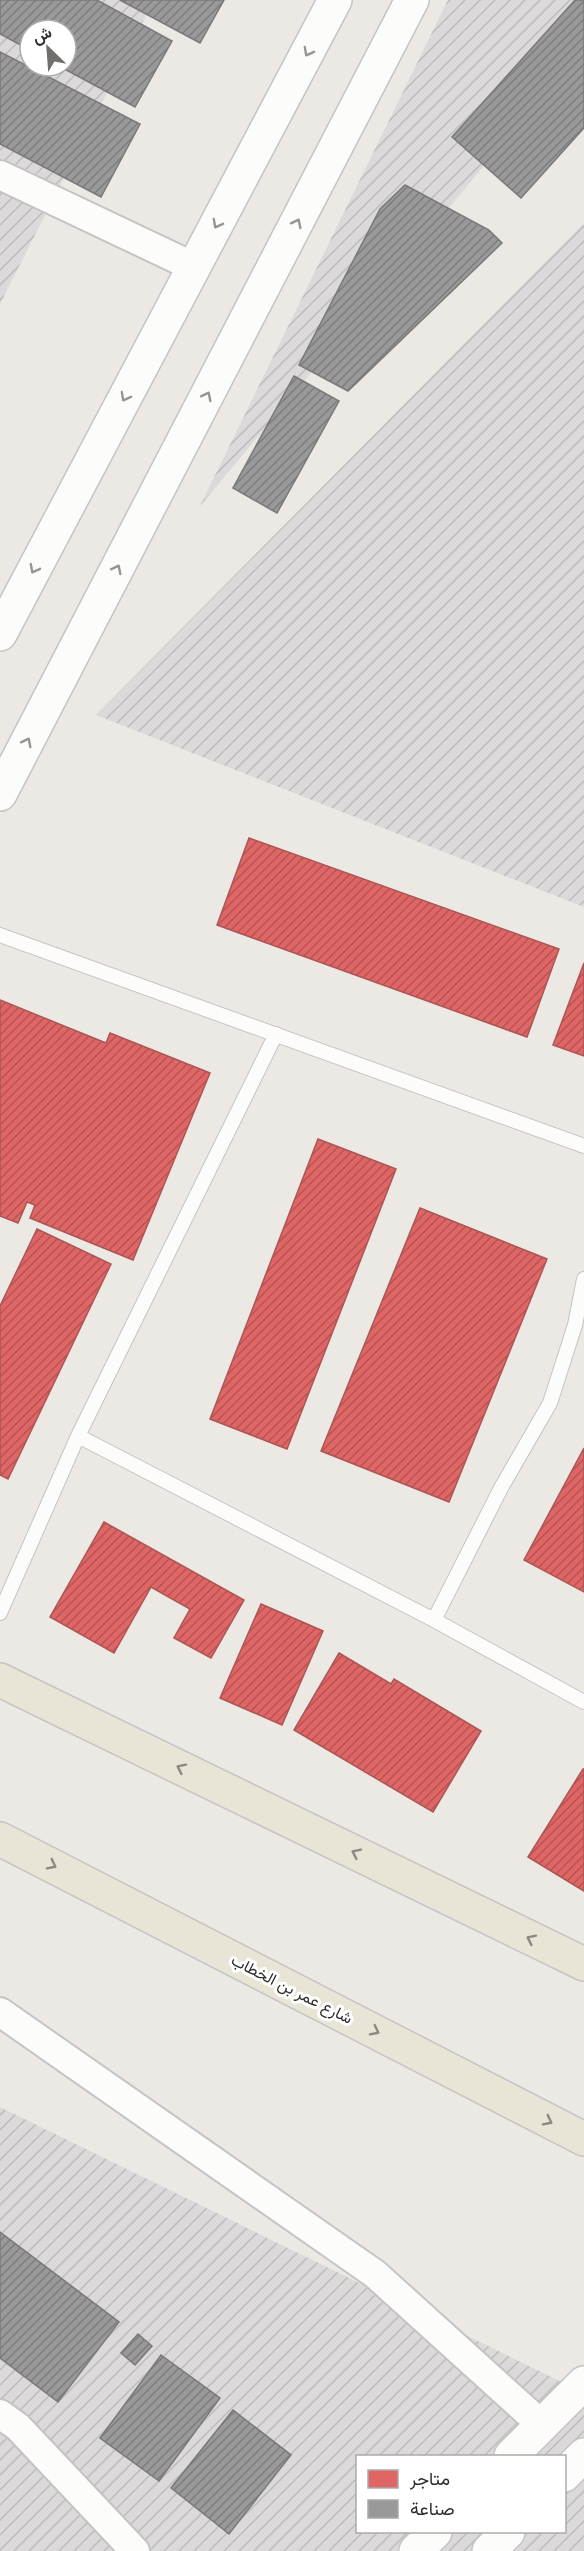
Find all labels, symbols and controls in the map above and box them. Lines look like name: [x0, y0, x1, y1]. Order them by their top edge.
north arrow: [18, 18, 78, 78]
text: ش: [30, 23, 55, 48]
one-way arrow: [304, 45, 315, 56]
one-way arrow: [213, 218, 224, 229]
one-way arrow: [289, 218, 301, 229]
one-way arrow: [121, 390, 133, 401]
one-way arrow: [200, 391, 211, 402]
one-way arrow: [30, 562, 41, 573]
one-way arrow: [110, 564, 121, 575]
one-way arrow: [20, 737, 31, 748]
one-way arrow: [176, 1764, 187, 1775]
one-way arrow: [352, 1849, 363, 1861]
one-way arrow: [46, 1858, 57, 1870]
one-way arrow: [527, 1934, 538, 1946]
street label: شارع عمر بن الخطاب: [227, 1951, 355, 2030]
one-way arrow: [369, 2024, 380, 2036]
one-way arrow: [542, 2113, 553, 2125]
legend: [356, 2455, 566, 2533]
text: متاجر: [409, 2469, 450, 2490]
text: صناعة: [410, 2499, 455, 2519]

